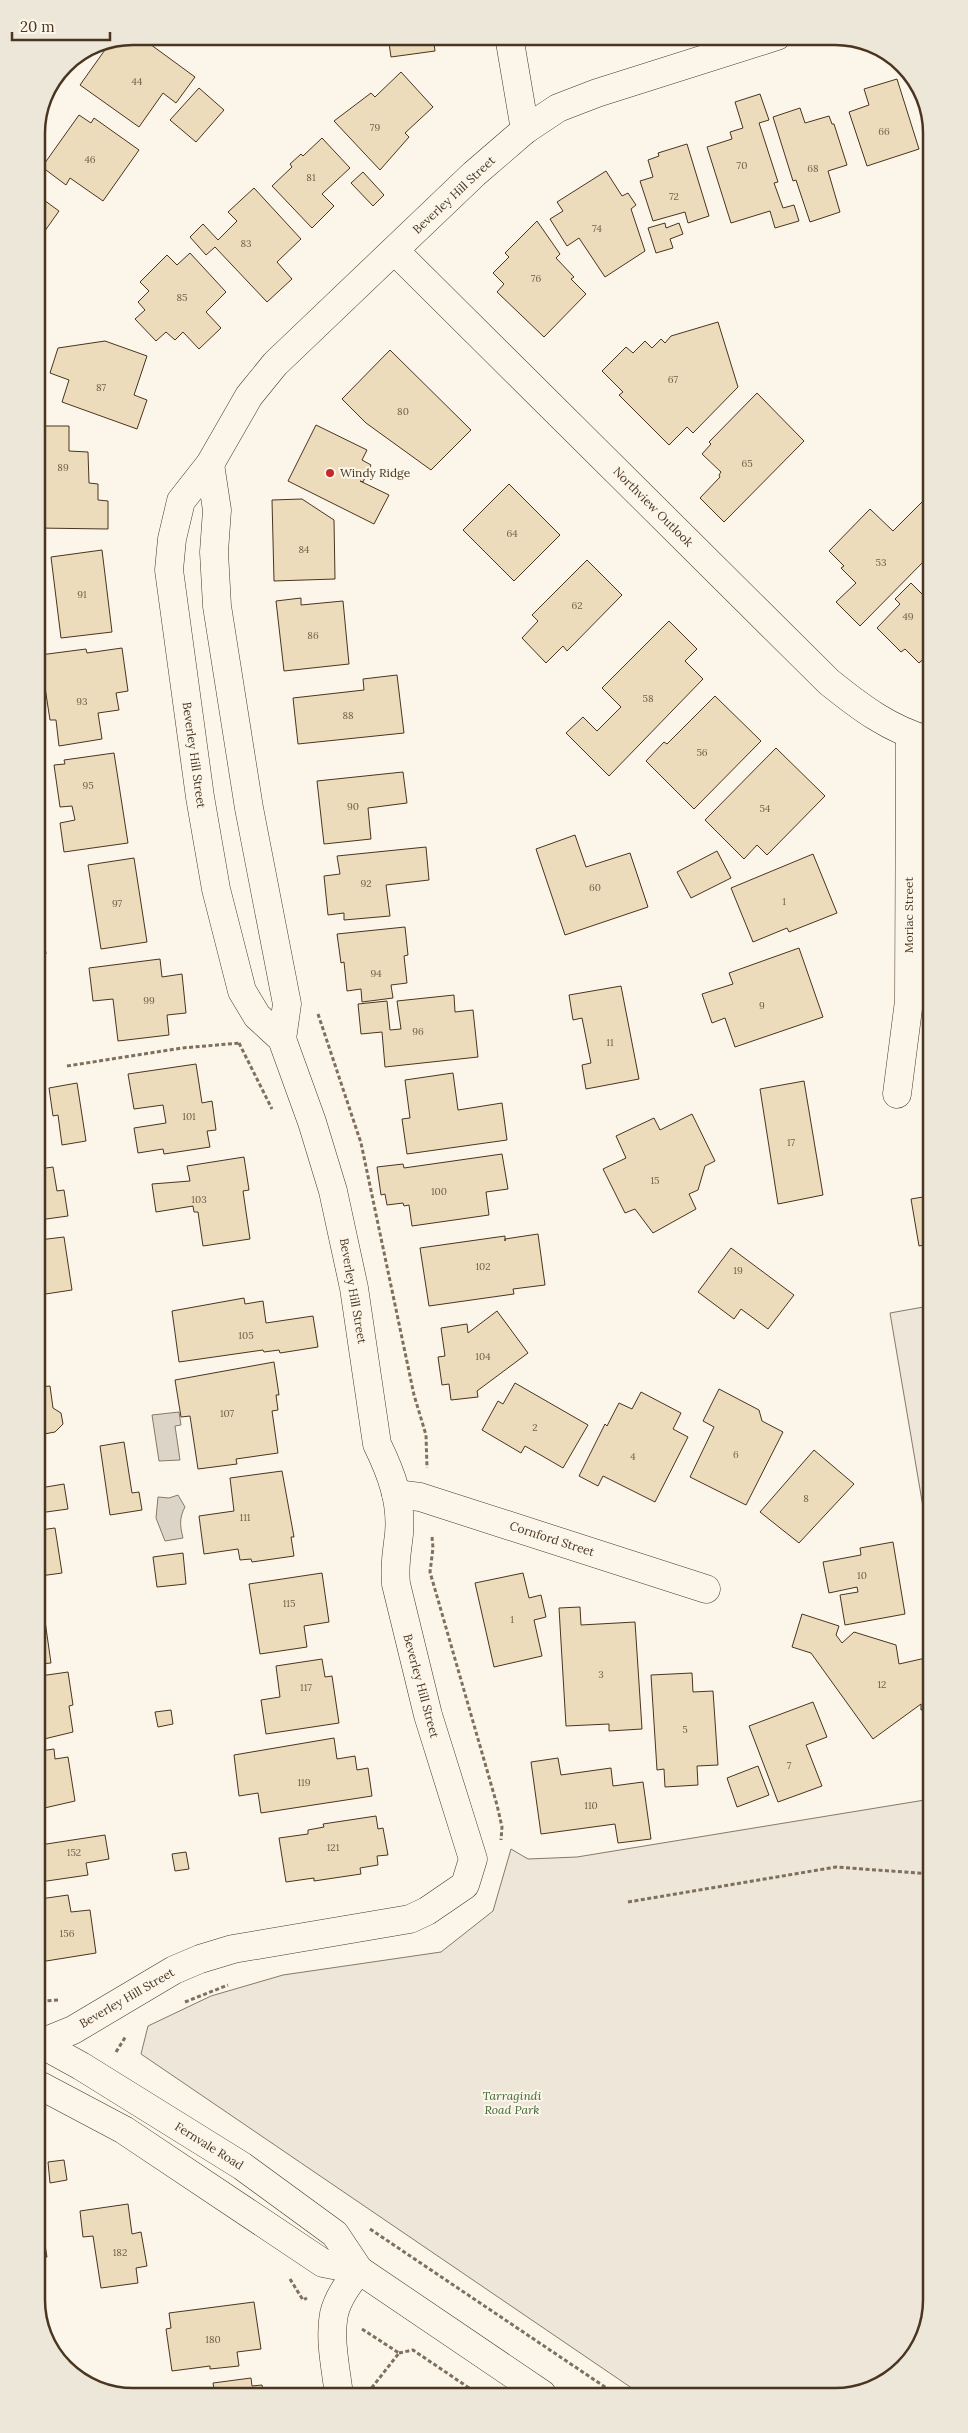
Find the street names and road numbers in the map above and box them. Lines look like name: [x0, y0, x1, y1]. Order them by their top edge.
street label: Beverley Hill Street: [409, 152, 498, 237]
street label: Northview Outlook: [610, 464, 697, 550]
street label: Beverley Hill Street: [180, 701, 209, 809]
street label: Moriac Street: [901, 877, 916, 953]
street label: Beverley Hill Street: [337, 1237, 370, 1345]
street label: Cornford Street: [508, 1518, 597, 1559]
street label: Beverley Hill Street: [400, 1632, 443, 1740]
street label: Beverley Hill Street: [77, 1964, 177, 2031]
street label: Fernvale Road: [172, 2119, 246, 2173]

